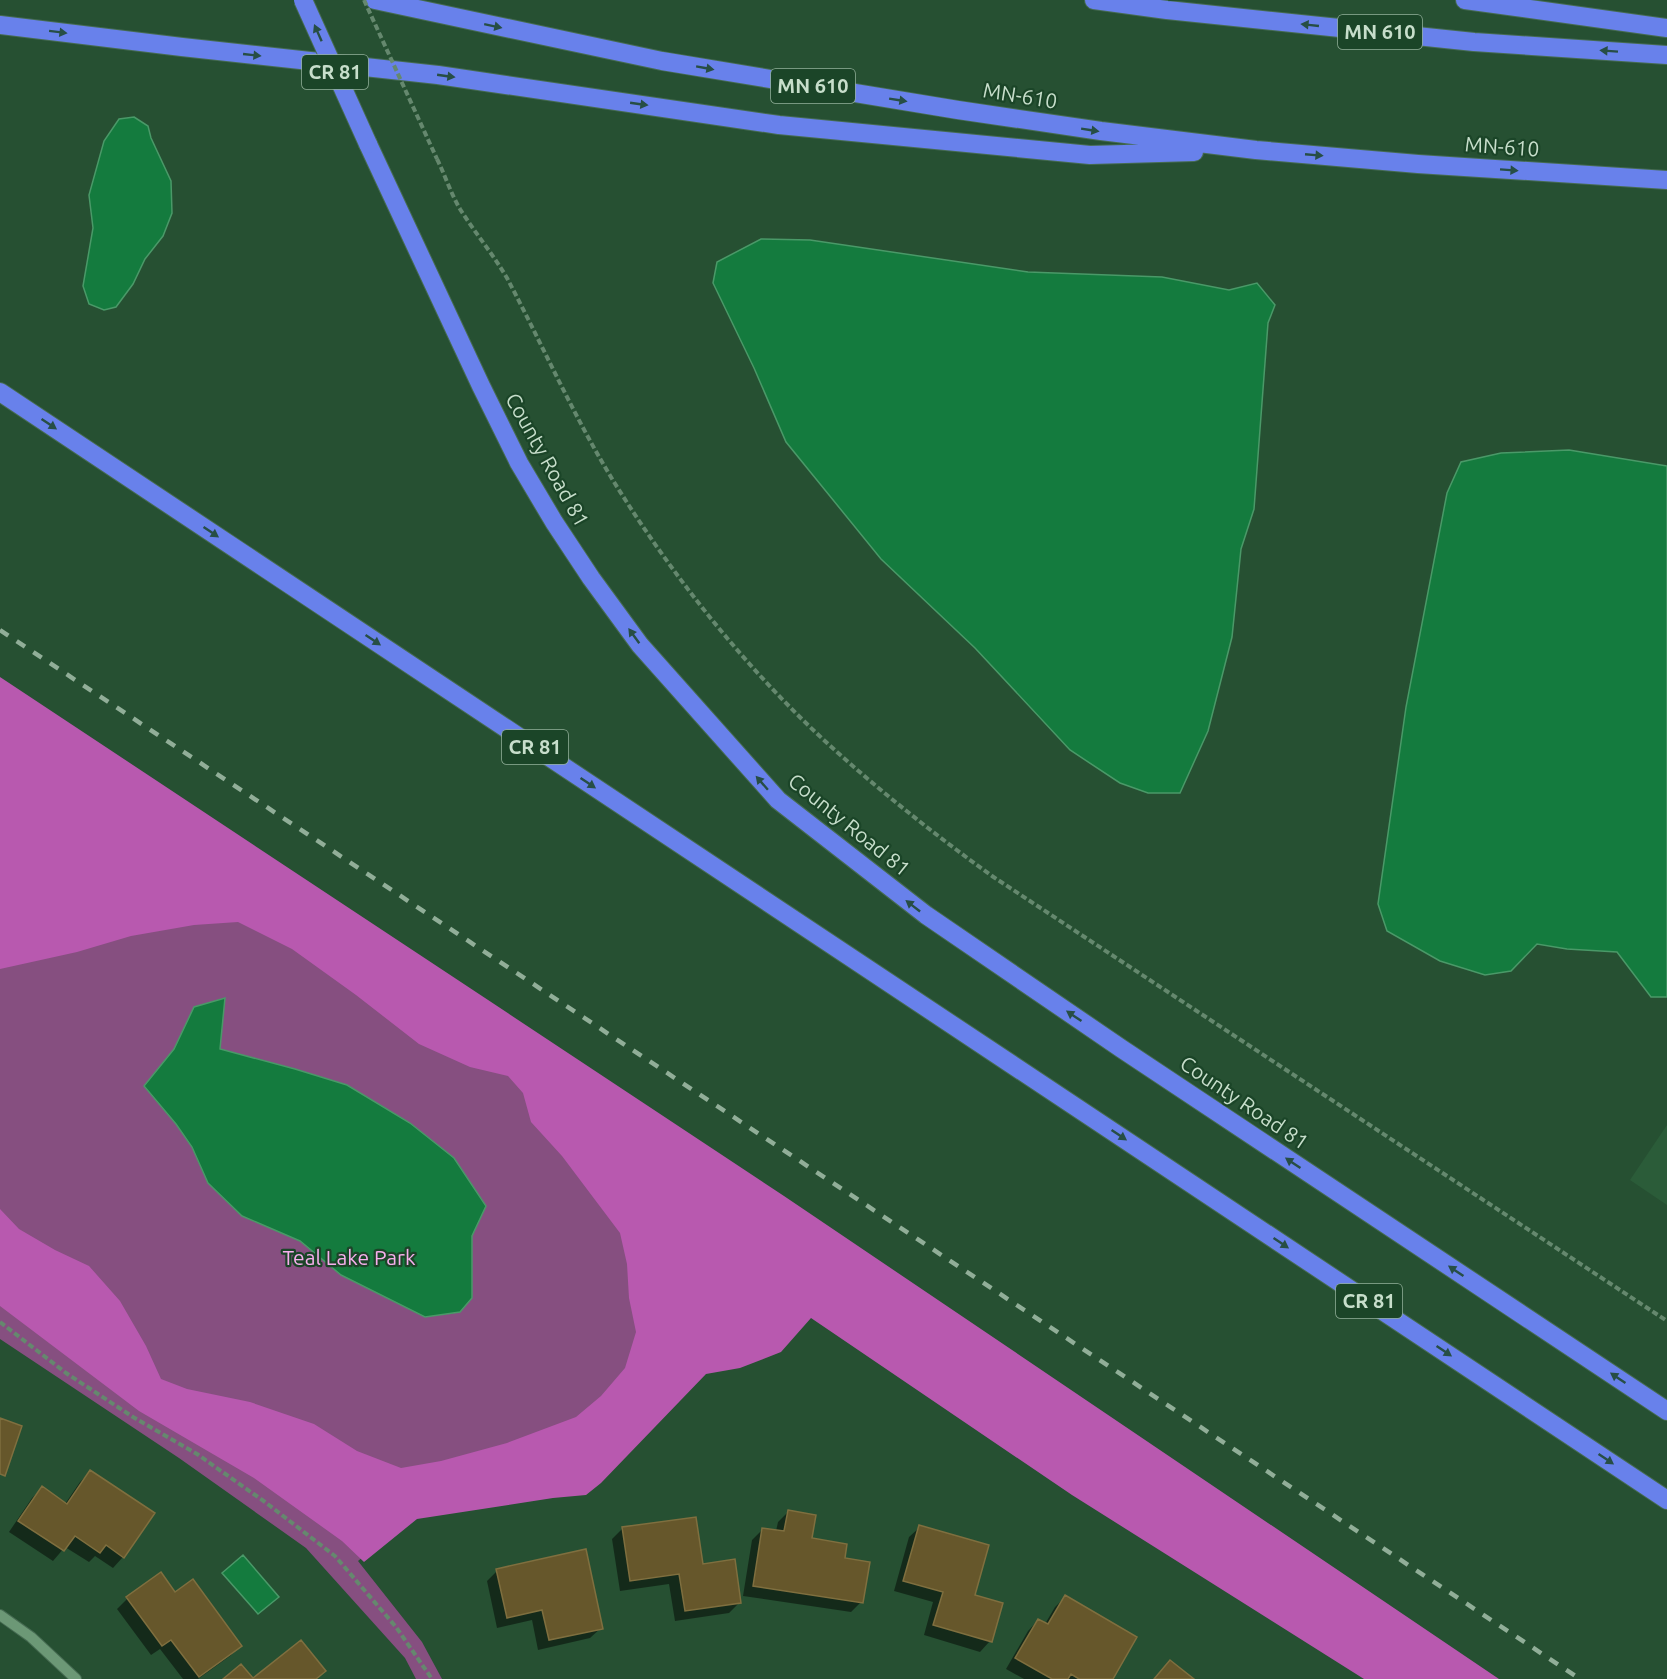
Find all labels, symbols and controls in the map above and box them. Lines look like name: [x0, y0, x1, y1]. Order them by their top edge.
road number: MN 610: [1338, 15, 1422, 49]
one-way arrow: [1300, 20, 1319, 30]
one-way arrow: [484, 22, 503, 31]
one-way arrow: [312, 24, 322, 42]
one-way arrow: [49, 28, 68, 37]
one-way arrow: [1599, 47, 1618, 56]
one-way arrow: [242, 50, 261, 60]
road number: CR 81: [302, 55, 368, 89]
one-way arrow: [696, 64, 715, 73]
road number: MN 610: [771, 69, 855, 103]
one-way arrow: [436, 72, 455, 81]
street label: MN-610: [981, 77, 1059, 113]
one-way arrow: [888, 96, 907, 105]
one-way arrow: [629, 100, 648, 109]
one-way arrow: [1081, 125, 1100, 134]
street label: MN-610: [1464, 131, 1540, 161]
one-way arrow: [1305, 150, 1324, 160]
one-way arrow: [1499, 165, 1518, 174]
street label: County Road 81: [501, 388, 595, 531]
one-way arrow: [40, 418, 56, 430]
one-way arrow: [203, 526, 219, 537]
one-way arrow: [628, 629, 640, 645]
one-way arrow: [365, 634, 381, 646]
road number: CR 81: [502, 730, 568, 764]
street label: County Road 81: [784, 768, 915, 881]
one-way arrow: [756, 776, 769, 791]
one-way arrow: [580, 777, 597, 788]
one-way arrow: [906, 900, 921, 912]
one-way arrow: [1066, 1011, 1082, 1022]
street label: County Road 81: [1176, 1050, 1313, 1154]
one-way arrow: [1111, 1129, 1127, 1140]
one-way arrow: [1285, 1157, 1302, 1168]
one-way arrow: [1273, 1237, 1289, 1249]
park label: Teal Lake Park: [282, 1245, 416, 1269]
one-way arrow: [1448, 1265, 1464, 1276]
road number: CR 81: [1336, 1284, 1402, 1318]
one-way arrow: [1435, 1345, 1451, 1357]
one-way arrow: [1610, 1373, 1627, 1384]
one-way arrow: [1598, 1453, 1614, 1464]

